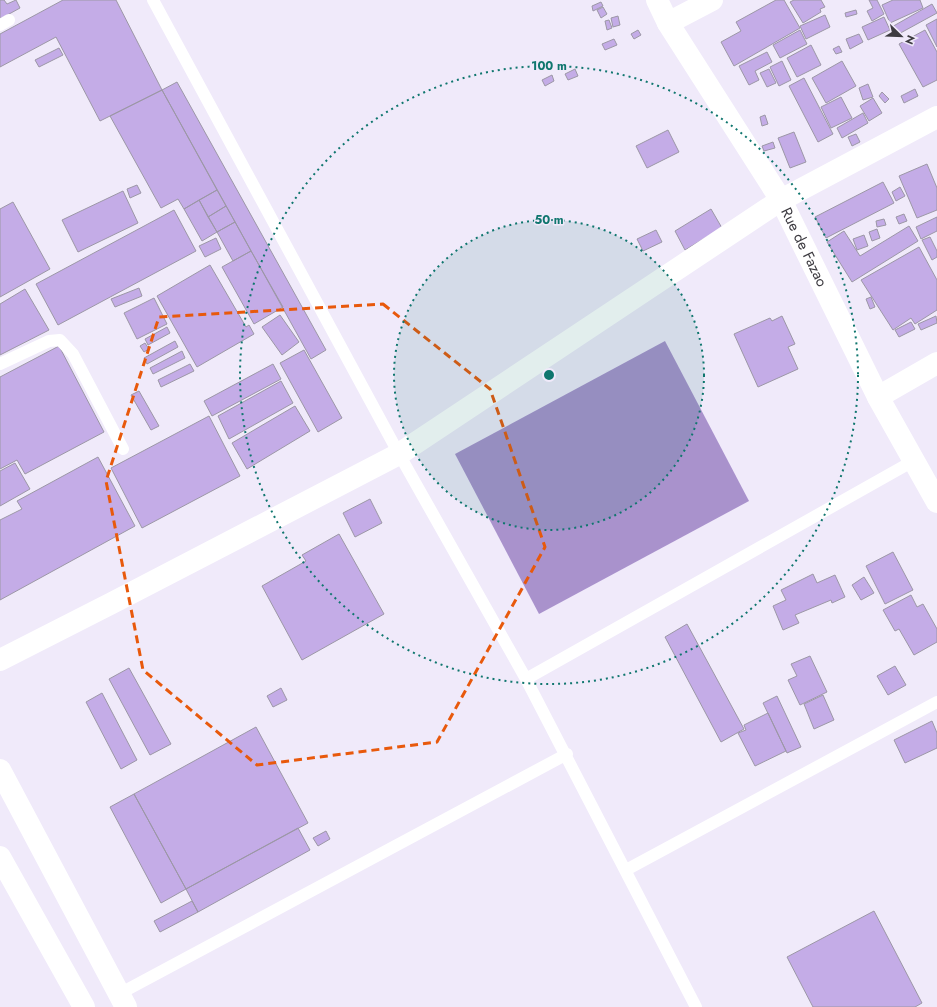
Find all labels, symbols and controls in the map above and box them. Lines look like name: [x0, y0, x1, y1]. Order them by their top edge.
north arrow: [881, 16, 921, 56]
text: N: [901, 33, 919, 47]
text: 100 m: [531, 57, 567, 75]
street label: Rue de Fazao: [775, 204, 833, 291]
text: 50 m: [534, 211, 564, 229]
centre of rings: [542, 368, 556, 382]

